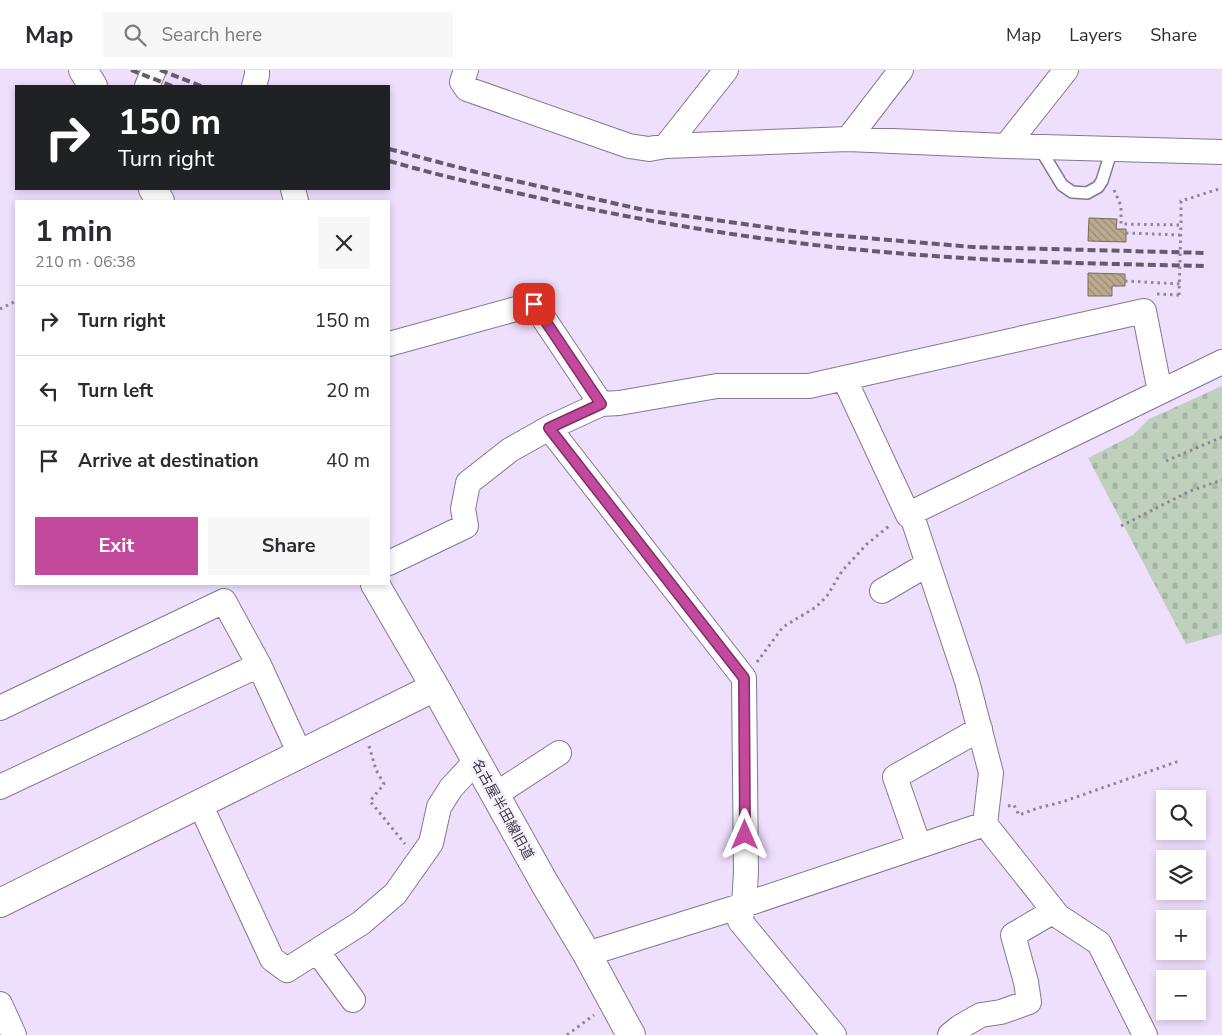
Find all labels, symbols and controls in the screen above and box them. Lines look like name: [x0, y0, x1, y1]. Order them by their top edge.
search box: [103, 12, 453, 57]
text: Map: [25, 19, 73, 51]
icon: search: [121, 21, 149, 49]
text: Search here: [161, 22, 262, 48]
text: Map: [1006, 23, 1041, 47]
text: Layers: [1069, 23, 1122, 47]
text: Share: [1150, 23, 1197, 47]
text: 150 m: [118, 99, 221, 146]
icon: right: [35, 105, 100, 170]
text: Turn right: [118, 144, 214, 174]
text: 1 min: [35, 211, 113, 252]
button: close: [318, 217, 370, 269]
text: 210 m · 06:38: [35, 251, 136, 273]
pin: [513, 283, 555, 325]
icon: arrive: [520, 290, 548, 318]
icon: right: [35, 307, 63, 335]
text: Turn right: [78, 308, 165, 334]
text: 150 m: [315, 308, 370, 334]
icon: left: [35, 377, 63, 405]
text: Turn left: [78, 378, 153, 404]
text: 20 m: [326, 378, 370, 404]
icon: arrive: [35, 447, 63, 475]
text: Arrive at destination: [78, 448, 259, 474]
text: 40 m: [326, 448, 370, 474]
button: Exit: [35, 517, 198, 575]
button: Share: [208, 517, 370, 575]
street label: 名古屋半田線旧道: [467, 756, 538, 863]
map controls: [1156, 790, 1206, 1020]
button: search: [1156, 790, 1206, 840]
position arrow: [718, 808, 770, 860]
button: layers: [1156, 850, 1206, 900]
button: +: [1156, 910, 1206, 960]
button: −: [1156, 970, 1206, 1020]

